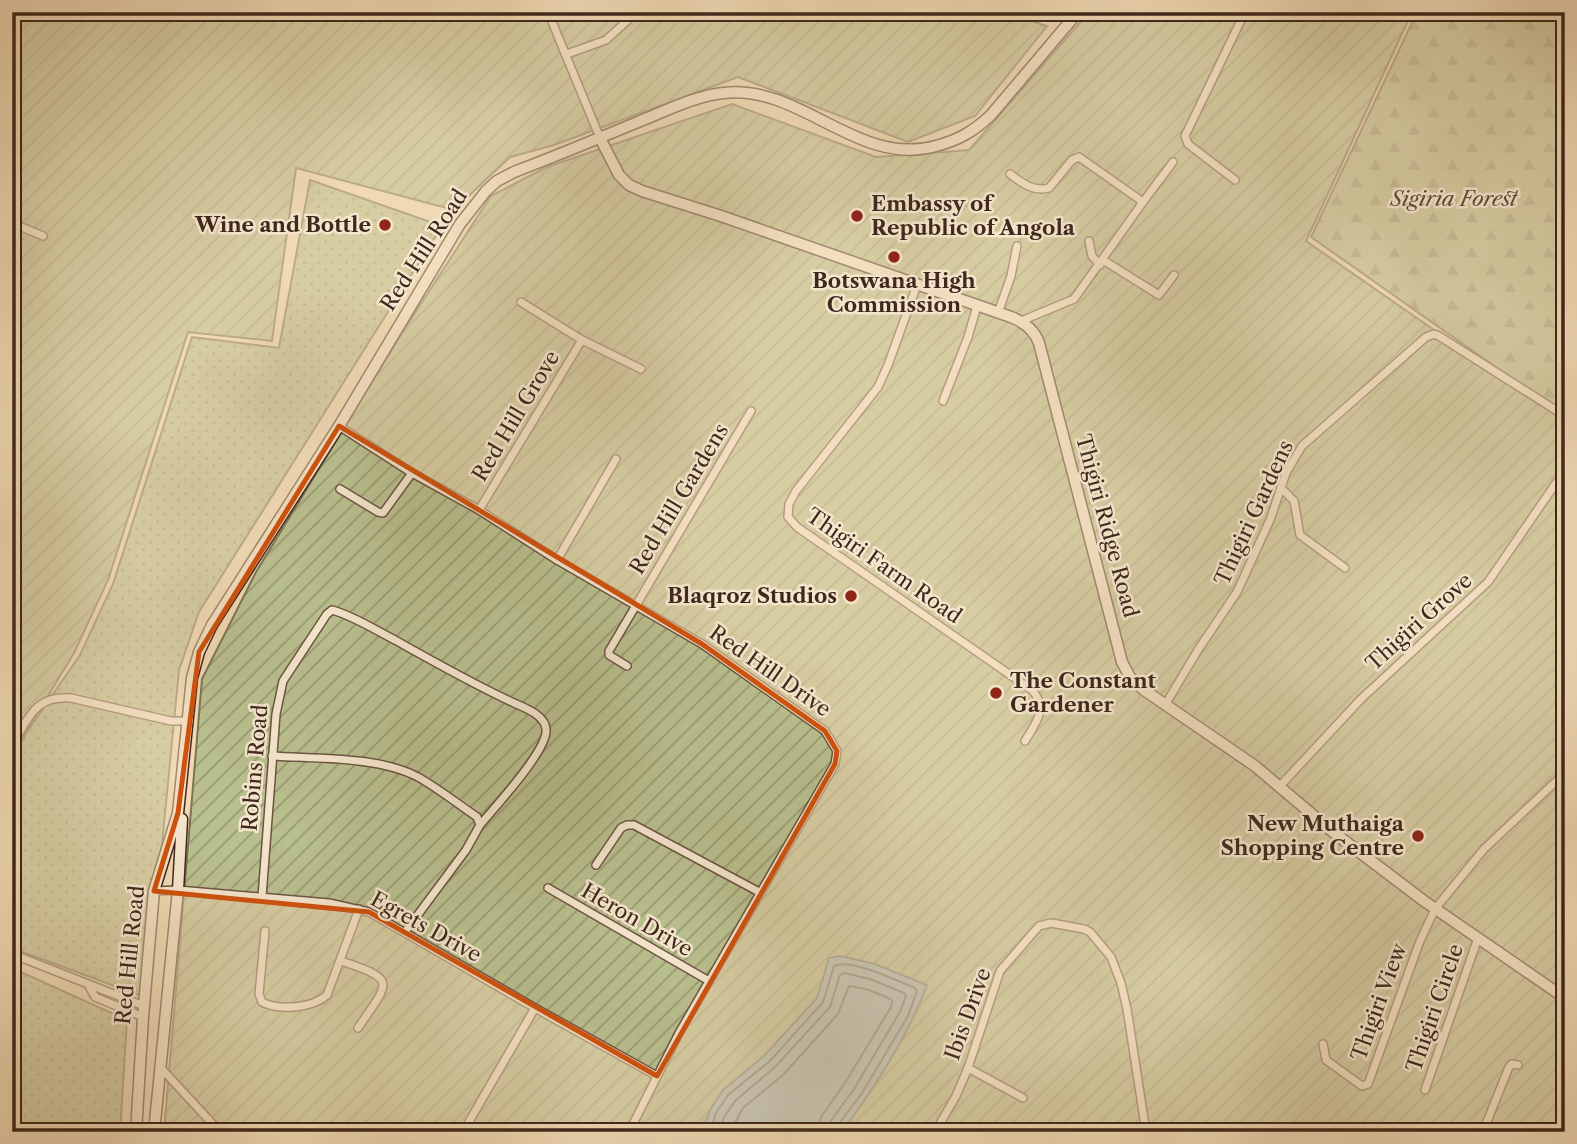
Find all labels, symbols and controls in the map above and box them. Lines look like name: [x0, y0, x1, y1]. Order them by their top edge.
street label: Red Hill Road: [375, 184, 472, 315]
park label: Sigiria Forest: [1389, 186, 1519, 211]
place label: Embassy of Republic of Angola: [871, 191, 1076, 240]
marker: Embassy of Republic of Angola: [849, 208, 865, 224]
place label: Wine and Bottle: [194, 212, 371, 237]
marker: Wine and Bottle: [377, 217, 393, 233]
marker: Botswana High Commission: [886, 249, 902, 265]
place label: Botswana High Commission: [812, 268, 976, 317]
street label: Red Hill Grove: [467, 346, 564, 486]
street label: Red Hill Gardens: [624, 419, 733, 579]
street label: Thigiri Ridge Road: [1071, 432, 1144, 620]
street label: Thigiri Gardens: [1209, 436, 1298, 589]
street label: Thigiri Farm Road: [802, 503, 967, 629]
street label: Thigiri Grove: [1361, 568, 1477, 676]
place label: Blaqroz Studios: [667, 583, 837, 608]
marker: Blaqroz Studios: [843, 588, 859, 604]
street label: Red Hill Drive: [705, 620, 836, 722]
place label: The Constant Gardener: [1010, 668, 1157, 717]
marker: The Constant Gardener: [988, 685, 1004, 701]
street label: Robins Road: [237, 703, 273, 832]
place label: New Muthaiga Shopping Centre: [1221, 811, 1405, 860]
marker: New Muthaiga Shopping Centre: [1410, 828, 1426, 844]
street label: Heron Drive: [577, 878, 697, 961]
street label: Red Hill Road: [110, 884, 149, 1026]
street label: Egrets Drive: [367, 886, 486, 967]
street label: Thigiri View: [1346, 939, 1412, 1064]
street label: Thigiri Circle: [1401, 941, 1468, 1075]
street label: Ibis Drive: [939, 964, 996, 1063]

